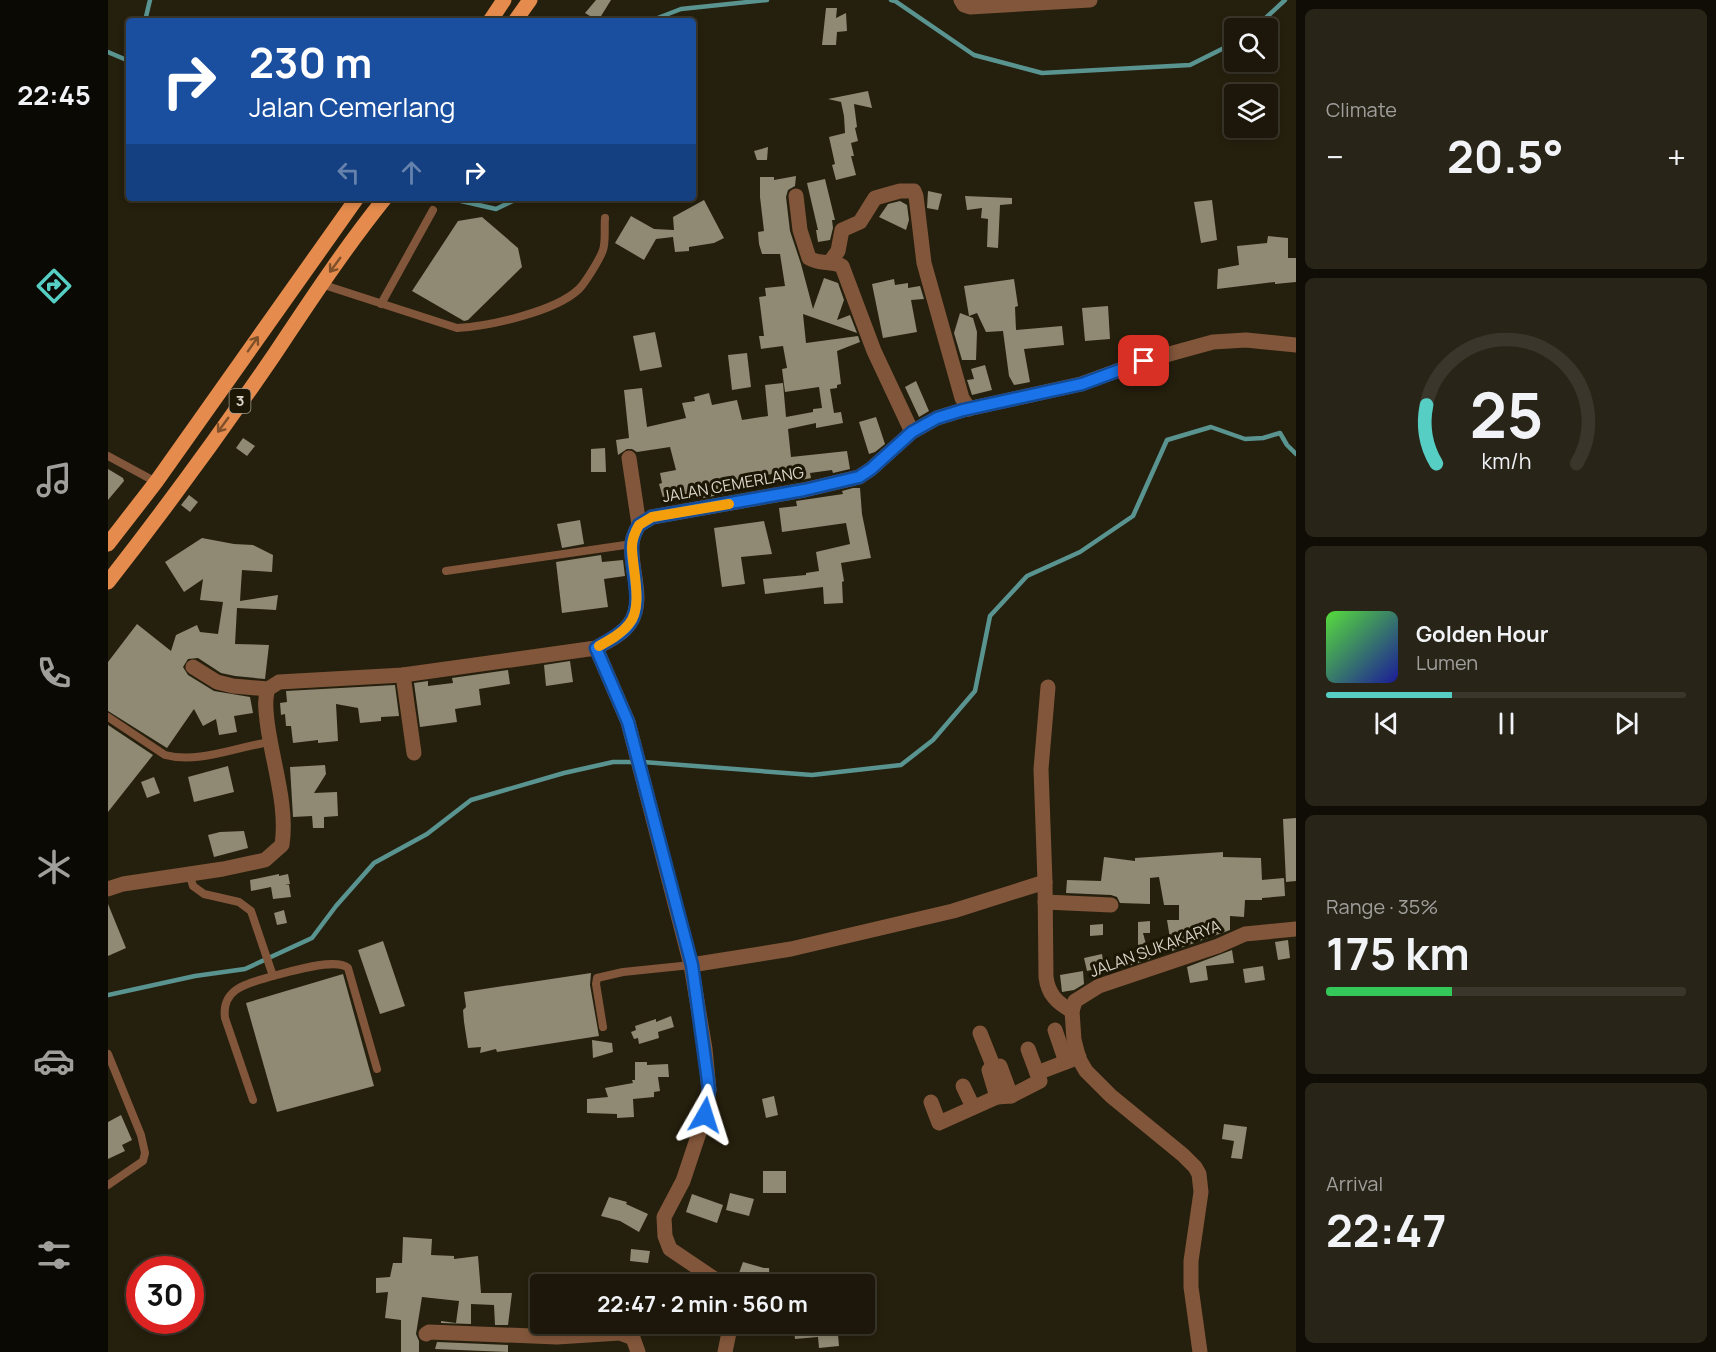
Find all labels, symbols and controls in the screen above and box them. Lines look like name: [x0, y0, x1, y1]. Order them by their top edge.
map controls: [1224, 18, 1278, 138]
button: search: [1224, 18, 1278, 72]
text: 230 m: [249, 33, 372, 91]
icon: right: [150, 42, 228, 120]
text: 22:45: [17, 76, 91, 113]
button: layers: [1224, 84, 1278, 138]
text: Jalan Cemerlang: [249, 88, 456, 125]
text: Climate: [1326, 96, 1397, 123]
text: 20.5°: [1447, 125, 1564, 187]
text: −: [1326, 134, 1344, 179]
text: +: [1667, 134, 1686, 179]
icon: left: [332, 156, 365, 189]
icon: ahead: [395, 156, 428, 189]
icon: right: [458, 156, 491, 189]
one-way arrow: [329, 257, 341, 273]
icon: directions: [33, 265, 75, 307]
pin: [1118, 335, 1169, 386]
one-way arrow: [247, 336, 259, 353]
icon: arrive: [1127, 344, 1160, 377]
text: 25: [1469, 372, 1543, 458]
road number: 3: [230, 389, 250, 413]
one-way arrow: [217, 417, 229, 433]
text: km/h: [1481, 447, 1531, 476]
icon: music: [33, 459, 75, 501]
street label: JALAN CEMERLANG: [660, 461, 806, 507]
text: Golden Hour: [1416, 619, 1549, 649]
text: Lumen: [1416, 649, 1478, 676]
icon: phone: [33, 652, 75, 694]
icon: previous: [1370, 707, 1403, 740]
icon: pause: [1490, 707, 1523, 740]
icon: next: [1610, 707, 1643, 740]
icon: climate: [33, 846, 75, 888]
text: Range · 35%: [1326, 893, 1438, 920]
street label: JALAN SUKAKARYA: [1086, 914, 1224, 982]
text: 175 km: [1326, 922, 1470, 984]
icon: car: [33, 1040, 75, 1082]
position arrow: [673, 1083, 737, 1147]
text: Arrival: [1326, 1170, 1383, 1197]
text: 22:47: [1326, 1199, 1446, 1261]
icon: filters: [33, 1234, 75, 1276]
speed limit sign: 30: [126, 1256, 204, 1334]
text: 22:47 · 2 min · 560 m: [597, 1289, 808, 1319]

